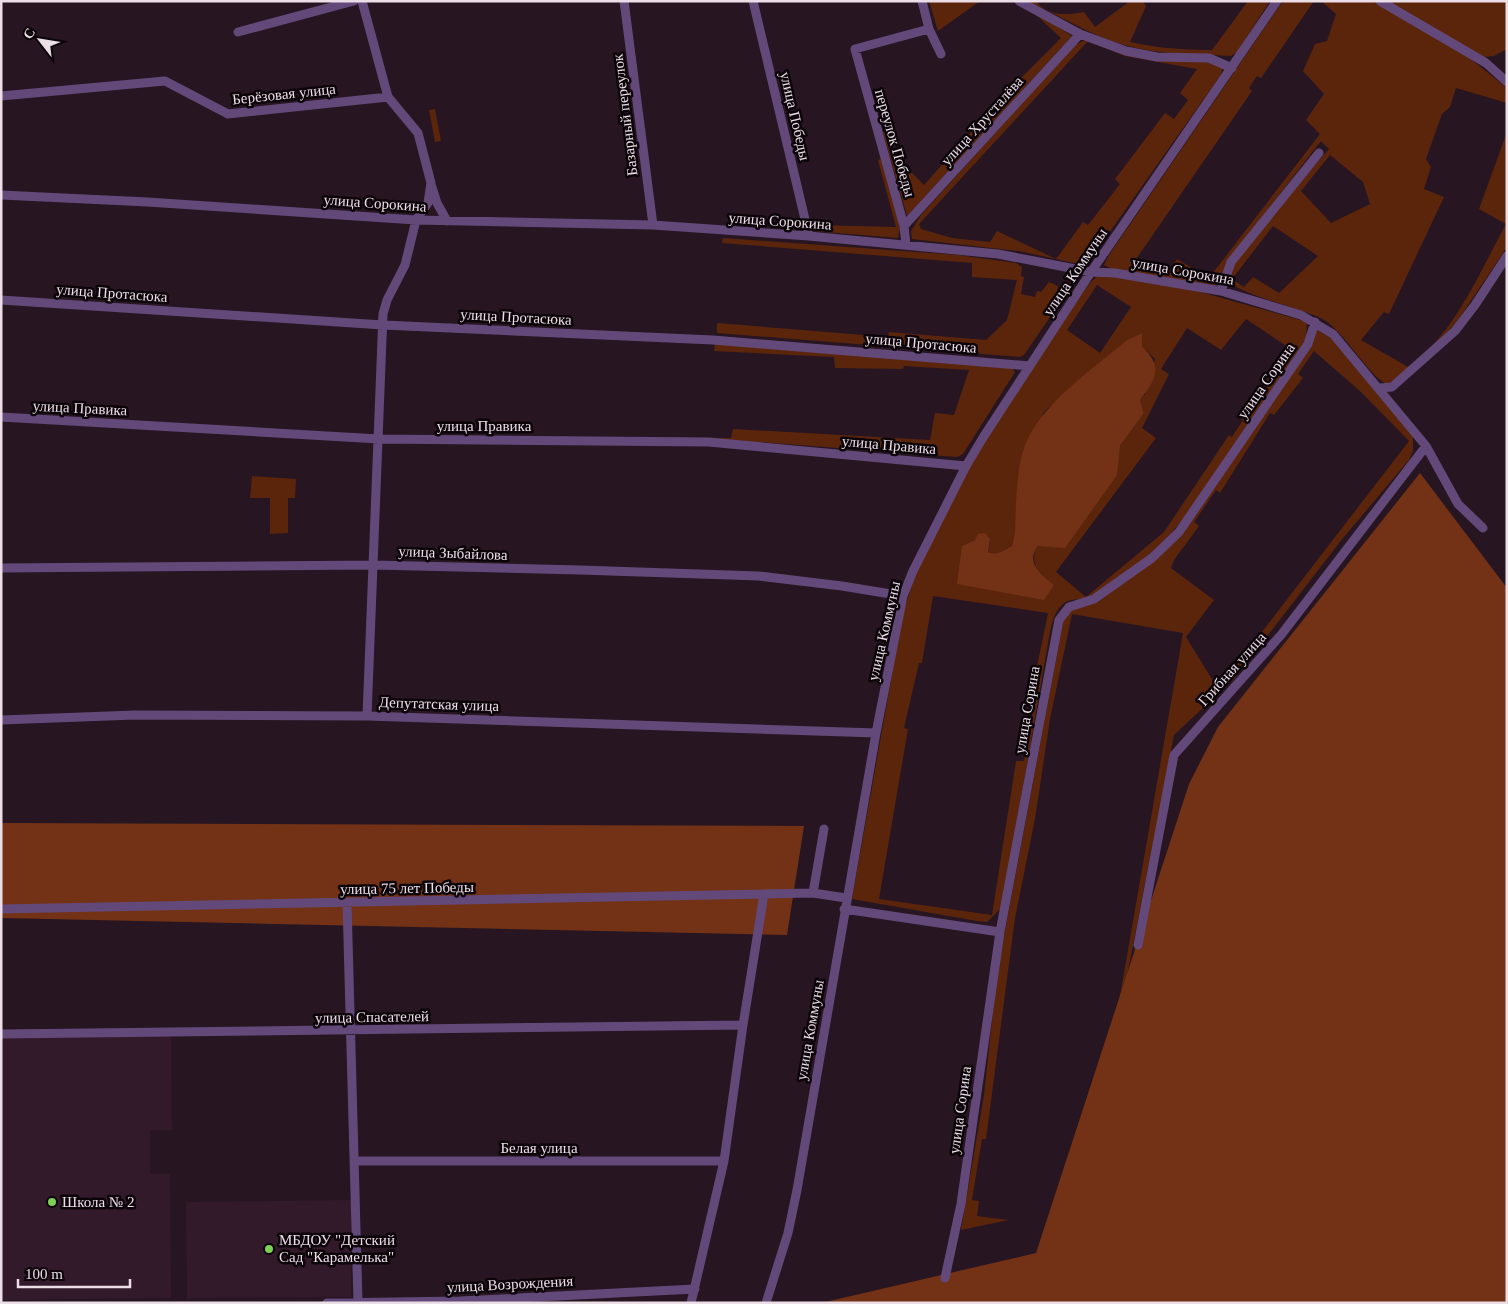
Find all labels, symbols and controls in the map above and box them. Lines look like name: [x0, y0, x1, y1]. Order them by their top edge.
north arrow: [15, 15, 65, 65]
text: С: [20, 25, 38, 42]
street label: Базарный переулок: [609, 52, 640, 177]
street label: улица Победы: [777, 70, 813, 162]
street label: улица Хрусталёва: [938, 73, 1026, 169]
street label: Берёзовая улица: [231, 81, 337, 107]
street label: переулок Победы: [872, 87, 918, 199]
street label: улица Сорокина: [323, 191, 427, 215]
street label: улица Сорокина: [728, 209, 832, 233]
street label: улица Коммуны: [1040, 225, 1110, 319]
street label: улица Сорокина: [1131, 254, 1236, 288]
street label: улица Протасюка: [56, 281, 168, 305]
street label: улица Протасюка: [460, 306, 572, 328]
street label: улица Протасюка: [865, 330, 978, 356]
street label: улица Сорина: [1234, 340, 1298, 422]
street label: улица Правика: [32, 398, 128, 418]
street label: улица Правика: [437, 418, 532, 434]
street label: улица Правика: [841, 433, 937, 457]
street label: улица Зыбайлова: [398, 543, 508, 563]
street label: улица Коммуны: [865, 580, 903, 682]
street label: Грибная улица: [1195, 629, 1269, 709]
street label: улица Сорина: [1011, 665, 1043, 755]
street label: Депутатская улица: [379, 694, 500, 714]
street label: улица 75 лет Победы: [340, 879, 474, 897]
street label: улица Коммуны: [793, 978, 827, 1082]
street label: улица Спасателей: [315, 1008, 429, 1026]
street label: улица Сорина: [946, 1065, 974, 1155]
street label: Белая улица: [500, 1140, 578, 1156]
place label: Школа № 2: [62, 1194, 134, 1210]
marker: Школа № 2: [46, 1196, 58, 1208]
place label: МБДОУ "Детский Сад "Карамелька": [279, 1232, 395, 1265]
marker: МБДОУ "Детский Сад "Карамелька": [263, 1243, 275, 1255]
scale bar: [18, 1256, 130, 1288]
text: 100 m: [25, 1266, 63, 1282]
street label: улица Возрождения: [446, 1273, 574, 1295]

